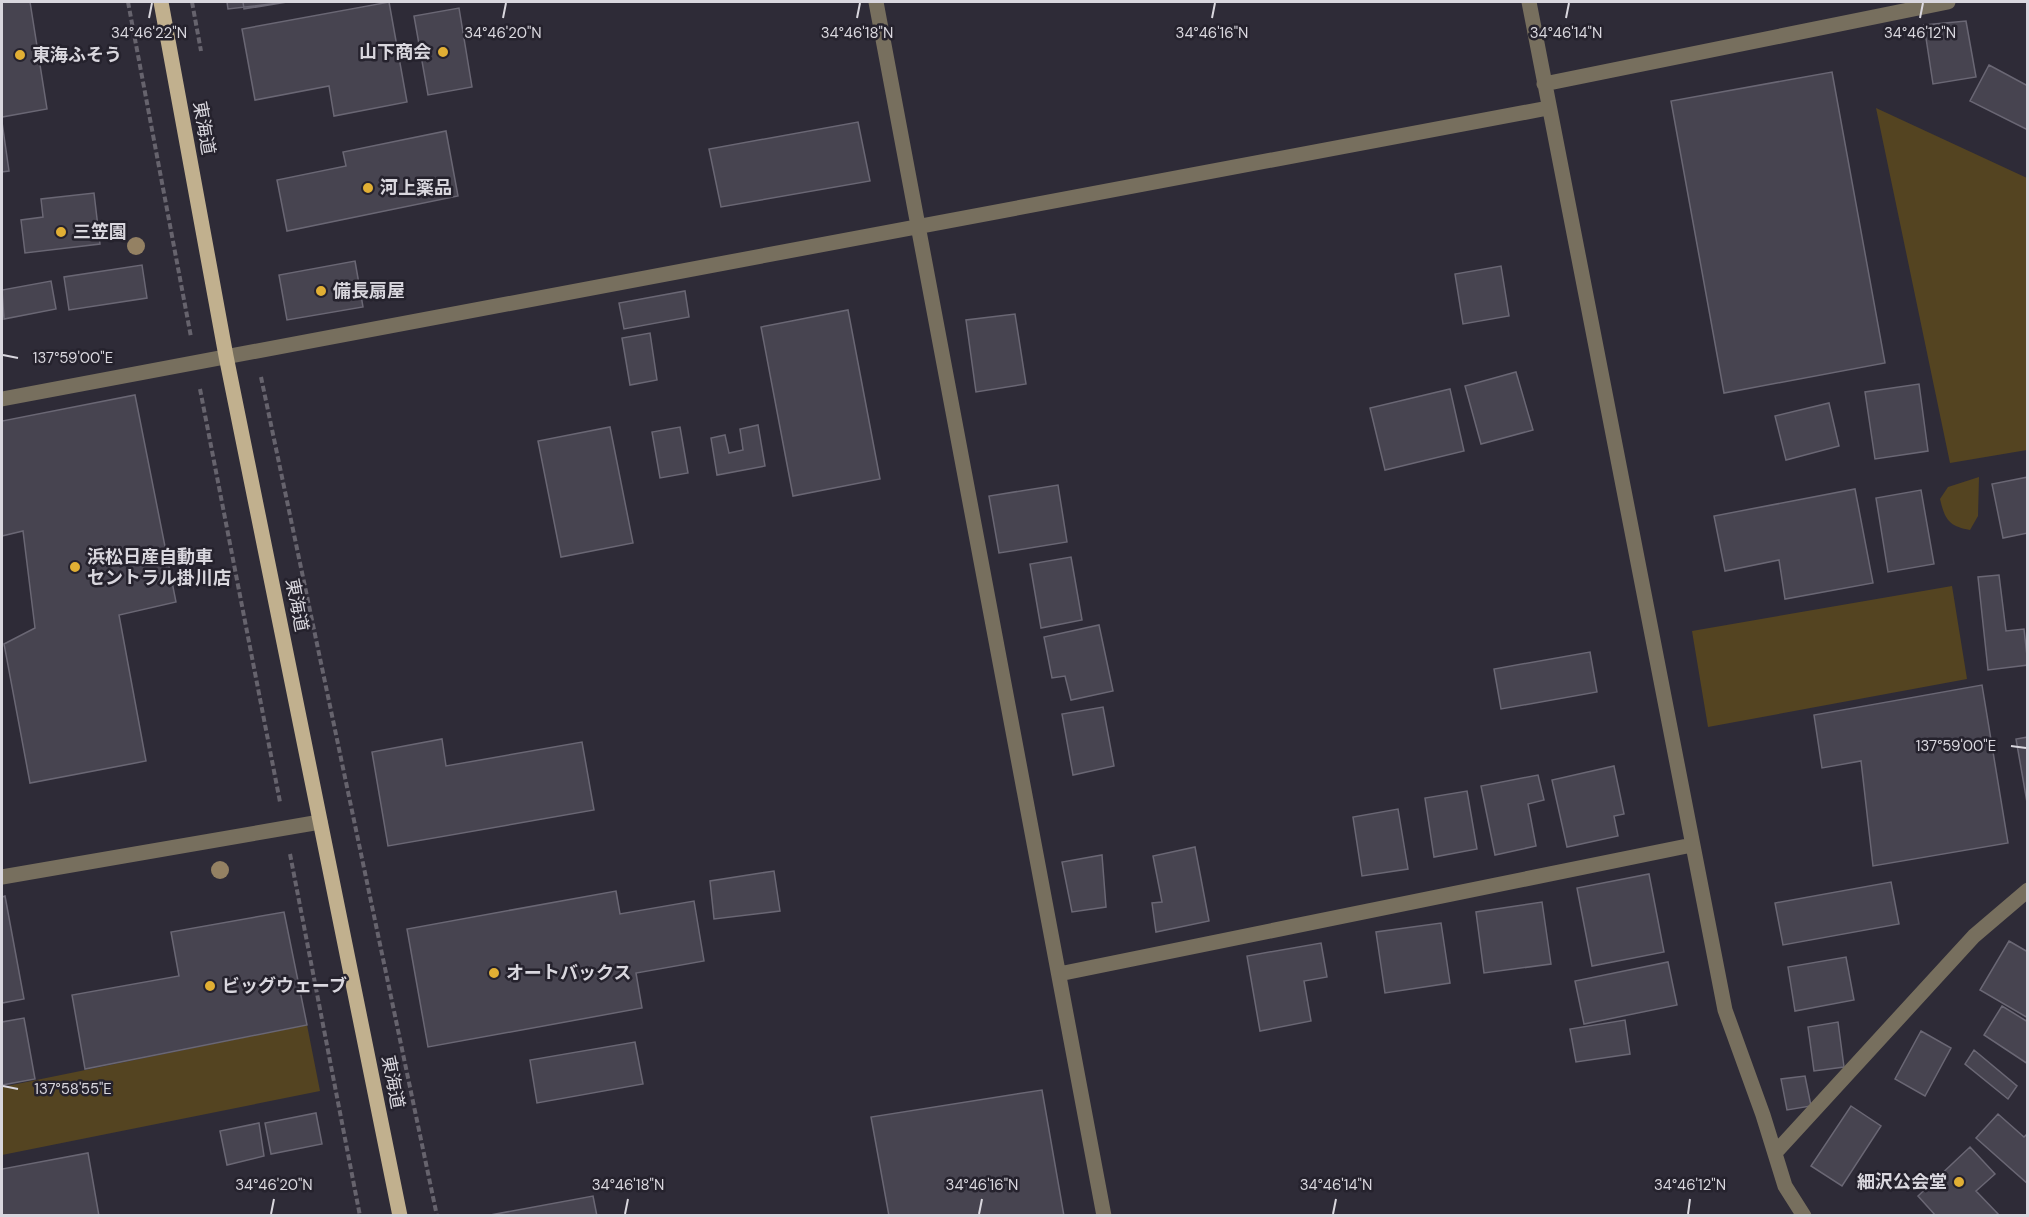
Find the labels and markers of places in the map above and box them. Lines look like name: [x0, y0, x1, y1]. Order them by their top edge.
place label: 山下商会: [359, 40, 431, 64]
place label: 東海ふそう: [32, 43, 122, 67]
marker: 山下商会: [436, 45, 450, 59]
marker: 東海ふそう: [13, 48, 27, 62]
place label: 河上薬品: [380, 176, 452, 200]
marker: 河上薬品: [361, 181, 375, 195]
place label: 三笠園: [73, 220, 127, 244]
marker: 三笠園: [54, 225, 68, 239]
place label: 備長扇屋: [333, 279, 405, 303]
marker: 備長扇屋: [314, 284, 328, 298]
place label: 浜松日産自動車 セントラル掛川店: [87, 545, 231, 590]
marker: 浜松日産自動車 セントラル掛川店: [68, 560, 82, 574]
place label: オートバックス: [506, 961, 631, 985]
marker: オートバックス: [487, 966, 501, 980]
place label: ビッグウェーブ: [222, 974, 347, 998]
marker: ビッグウェーブ: [203, 979, 217, 993]
place label: 細沢公会堂: [1857, 1170, 1947, 1194]
marker: 細沢公会堂: [1952, 1175, 1966, 1189]

